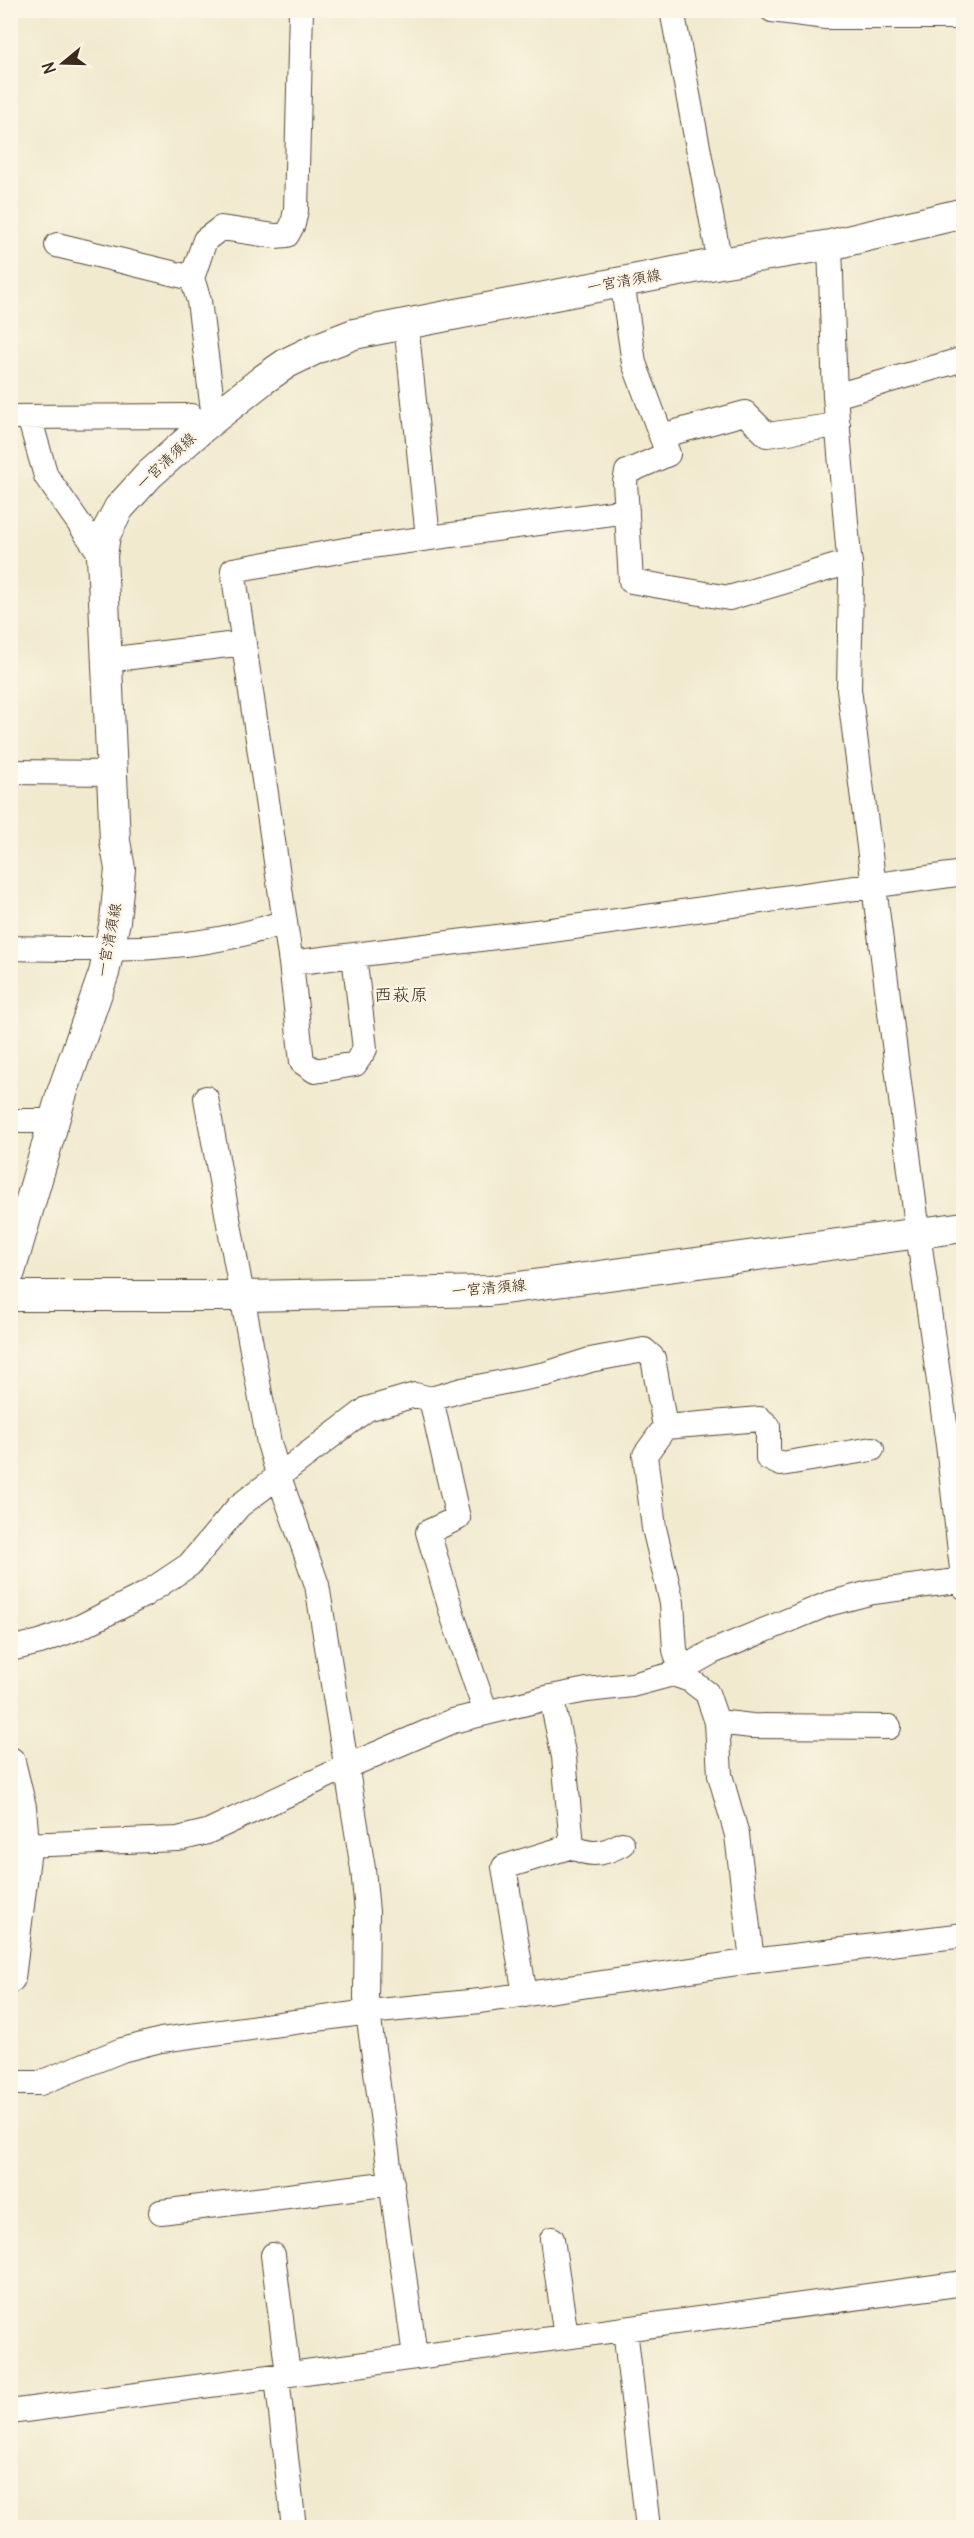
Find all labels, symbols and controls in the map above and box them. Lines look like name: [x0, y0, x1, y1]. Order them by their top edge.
north arrow: [33, 33, 93, 93]
text: N: [38, 59, 60, 76]
street label: 一宮清須線: [585, 265, 663, 296]
street label: 一宮清須線: [132, 428, 200, 493]
street label: 一宮清須線: [92, 901, 125, 979]
district label: 西萩原: [374, 983, 428, 1006]
street label: 一宮清須線: [451, 1275, 527, 1300]

